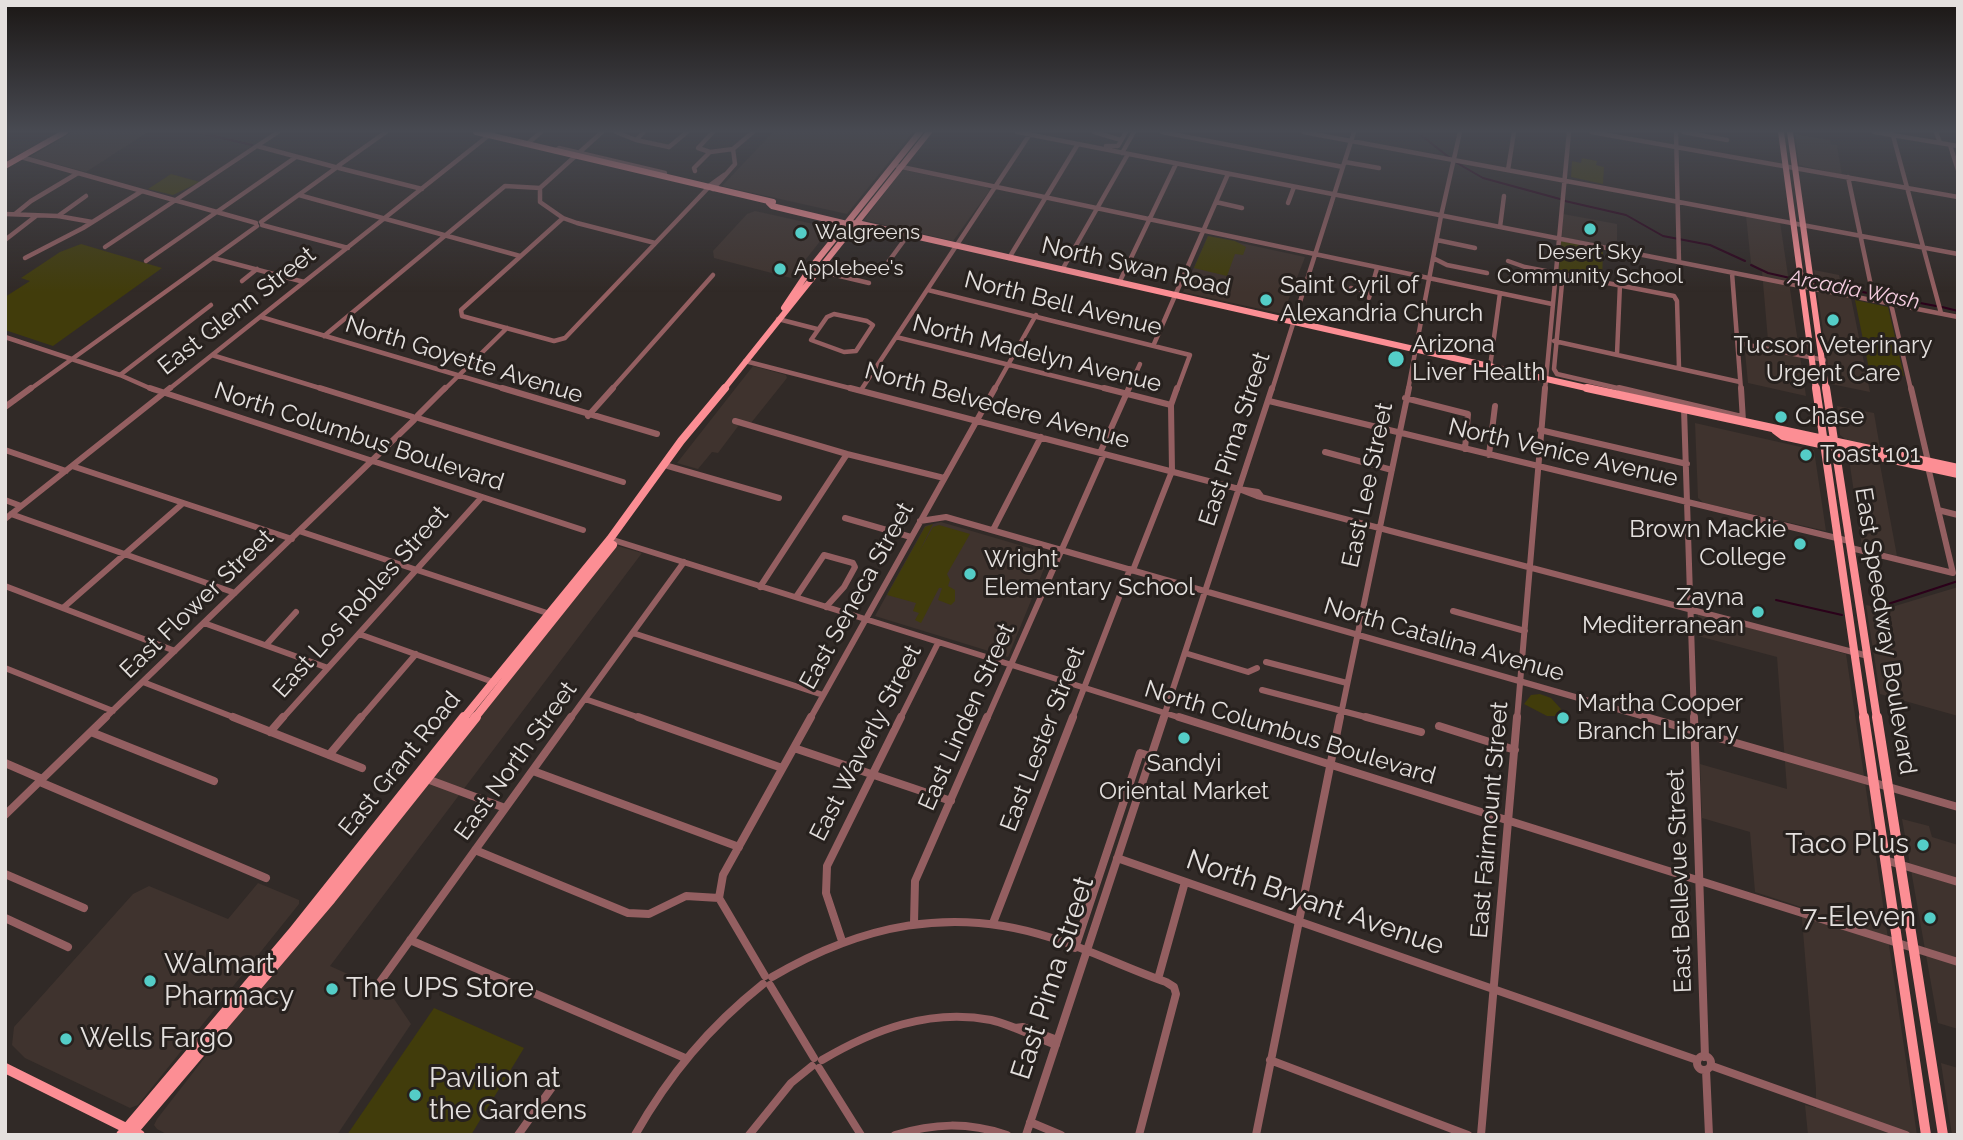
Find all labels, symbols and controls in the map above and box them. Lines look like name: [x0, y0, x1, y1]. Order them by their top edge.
place label: Walgreens: [815, 220, 920, 246]
marker: Desert Sky Community School: [1582, 221, 1598, 237]
marker: Walgreens: [793, 225, 809, 241]
street label: North Swan Road: [1039, 231, 1233, 303]
place label: Desert Sky Community School: [1497, 240, 1683, 290]
street label: East Glenn Street: [153, 241, 321, 381]
place label: Applebee's: [794, 256, 904, 282]
marker: Applebee's: [772, 261, 788, 277]
water label: Arcadia Wash: [1786, 265, 1922, 315]
street label: North Bell Avenue: [961, 266, 1165, 342]
place label: Saint Cyril of Alexandria Church: [1280, 272, 1483, 328]
marker: Saint Cyril of Alexandria Church: [1258, 292, 1274, 308]
street label: North Madelyn Avenue: [909, 309, 1165, 399]
street label: North Goyette Avenue: [342, 310, 586, 410]
marker: Tucson Veterinary Urgent Care: [1825, 312, 1841, 328]
place label: Arizona Liver Health: [1412, 331, 1545, 387]
place label: Tucson Veterinary Urgent Care: [1734, 332, 1932, 388]
street label: East Pima Street: [1193, 348, 1277, 530]
marker: Arizona Liver Health: [1386, 349, 1406, 369]
street label: North Belvedere Avenue: [861, 357, 1133, 455]
street label: North Columbus Boulevard: [211, 377, 507, 497]
street label: East Lee Street: [1336, 400, 1400, 570]
place label: Chase: [1795, 403, 1864, 431]
marker: Chase: [1773, 409, 1789, 425]
street label: North Venice Avenue: [1445, 413, 1681, 493]
place label: Toast 101: [1820, 441, 1920, 469]
marker: Toast 101: [1798, 447, 1814, 463]
street label: East Speedway Boulevard: [1848, 485, 1922, 777]
street label: East Seneca Street: [794, 498, 920, 694]
street label: East Los Robles Street: [267, 500, 455, 704]
place label: Brown Mackie College: [1629, 516, 1786, 572]
street label: East Flower Street: [114, 523, 280, 685]
marker: Brown Mackie College: [1792, 536, 1808, 552]
place label: Wright Elementary School: [984, 546, 1195, 602]
marker: Wright Elementary School: [962, 566, 978, 582]
place label: Zayna Mediterranean: [1582, 584, 1744, 640]
street label: North Catalina Avenue: [1320, 592, 1568, 688]
marker: Zayna Mediterranean: [1750, 604, 1766, 620]
street label: East Linden Street: [913, 619, 1021, 815]
street label: East Waverly Street: [804, 640, 928, 846]
street label: East Lester Street: [994, 642, 1092, 836]
street label: North Columbus Boulevard: [1141, 675, 1439, 791]
street label: East North Street: [449, 676, 583, 846]
street label: East Grant Road: [333, 686, 467, 842]
place label: Martha Cooper Branch Library: [1577, 690, 1743, 746]
street label: East Fairmount Street: [1465, 700, 1515, 940]
marker: Martha Cooper Branch Library: [1555, 710, 1571, 726]
marker: Sandyi Oriental Market: [1176, 730, 1192, 746]
place label: Sandyi Oriental Market: [1099, 750, 1269, 806]
street label: East Bellevue Street: [1662, 769, 1698, 993]
place label: Taco Plus: [1785, 828, 1909, 862]
marker: Taco Plus: [1915, 837, 1931, 853]
street label: North Bryant Avenue: [1182, 843, 1448, 963]
street label: East Pima Street: [1004, 872, 1102, 1084]
place label: 7-Eleven: [1802, 901, 1916, 935]
marker: 7-Eleven: [1922, 910, 1938, 926]
place label: Walmart Pharmacy: [164, 948, 294, 1014]
place label: The UPS Store: [346, 972, 534, 1006]
marker: Walmart Pharmacy: [142, 973, 158, 989]
marker: The UPS Store: [324, 981, 340, 997]
place label: Wells Fargo: [80, 1022, 233, 1056]
marker: Wells Fargo: [58, 1031, 74, 1047]
place label: Pavilion at the Gardens: [429, 1062, 587, 1128]
marker: Pavilion at the Gardens: [407, 1087, 423, 1103]

